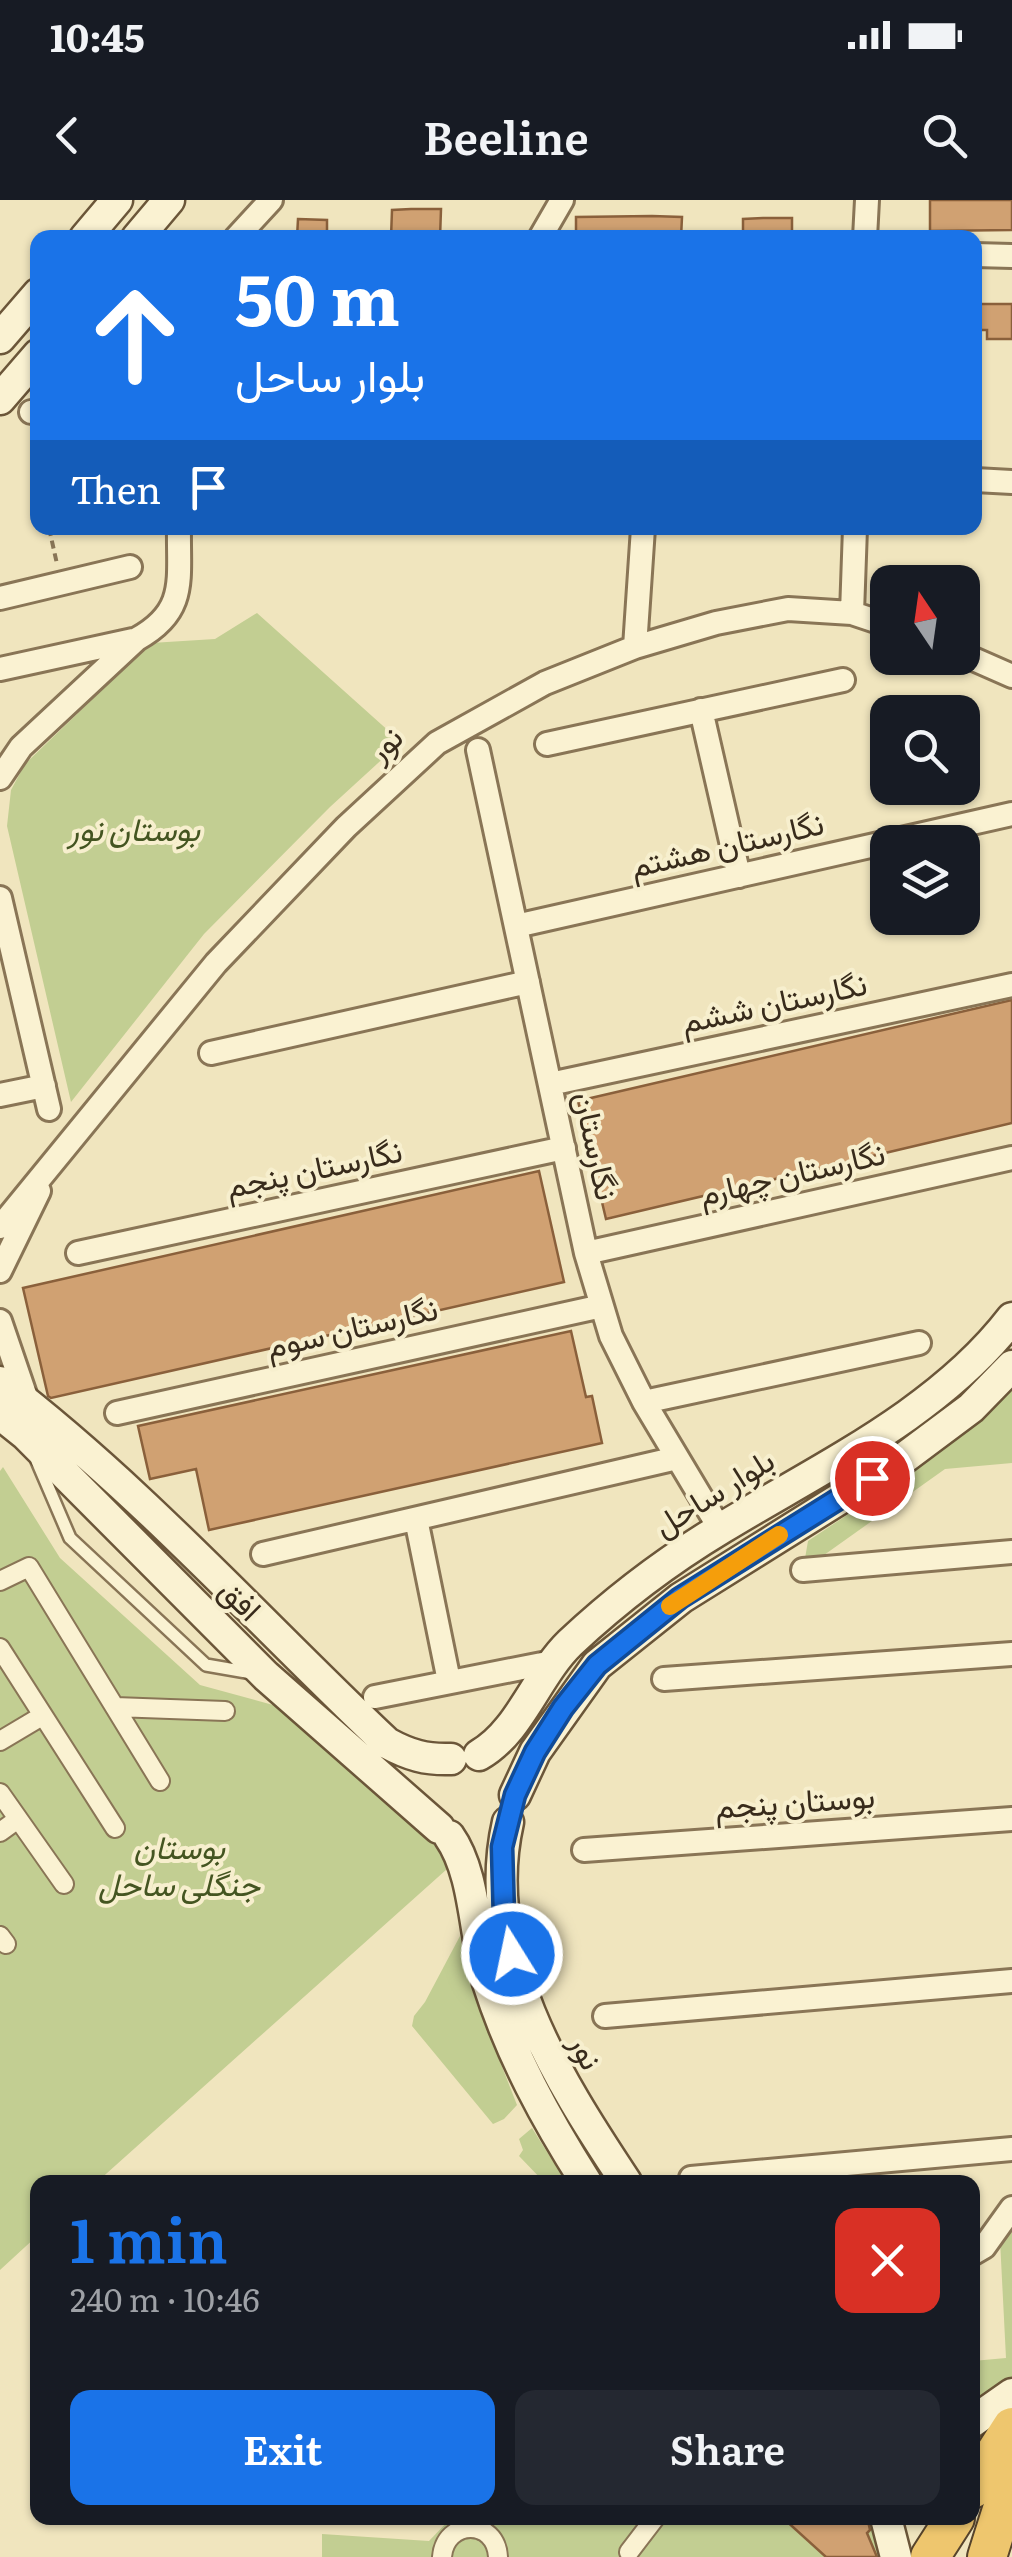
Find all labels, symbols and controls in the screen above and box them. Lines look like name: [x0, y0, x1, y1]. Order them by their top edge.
text: 10:45: [50, 7, 145, 64]
text: Beeline: [423, 102, 589, 169]
icon: back: [40, 108, 95, 163]
icon: search: [917, 108, 972, 163]
text: 50 m: [235, 244, 400, 348]
icon: ahead: [70, 270, 200, 400]
text: بلوار ساحل: [235, 339, 425, 406]
text: Then: [70, 459, 161, 516]
icon: arrive: [181, 460, 236, 515]
north arrow: [870, 565, 980, 675]
map controls: [870, 565, 980, 935]
button: search: [870, 695, 980, 805]
street label: نور: [353, 713, 412, 772]
street label: نگارستان هشتم: [625, 797, 828, 888]
park label: بوستان نور: [66, 803, 201, 851]
button: layers: [870, 825, 980, 935]
street label: نگارستان ششم: [676, 957, 871, 1043]
street label: نگارستان: [564, 1087, 634, 1204]
street label: نگارستان پنجم: [221, 1124, 406, 1209]
street label: نگارستان چهارم: [694, 1126, 889, 1217]
street label: نگارستان سوم: [261, 1282, 442, 1368]
street label: بلوار ساحل: [642, 1434, 782, 1547]
pin: [830, 1436, 915, 1521]
icon: arrive: [845, 1451, 900, 1506]
street label: افق: [210, 1565, 275, 1630]
street label: بوستان پنجم: [713, 1769, 877, 1830]
park label: بوستان جنگلی ساحل: [98, 1821, 262, 1906]
position arrow: [460, 1902, 564, 2006]
street label: نور: [559, 2024, 618, 2077]
text: 1 min: [70, 2192, 228, 2281]
button: close: [835, 2208, 940, 2313]
text: 240 m · 10:46: [70, 2274, 260, 2322]
button: Exit: [70, 2390, 495, 2505]
button: Share: [515, 2390, 940, 2505]

